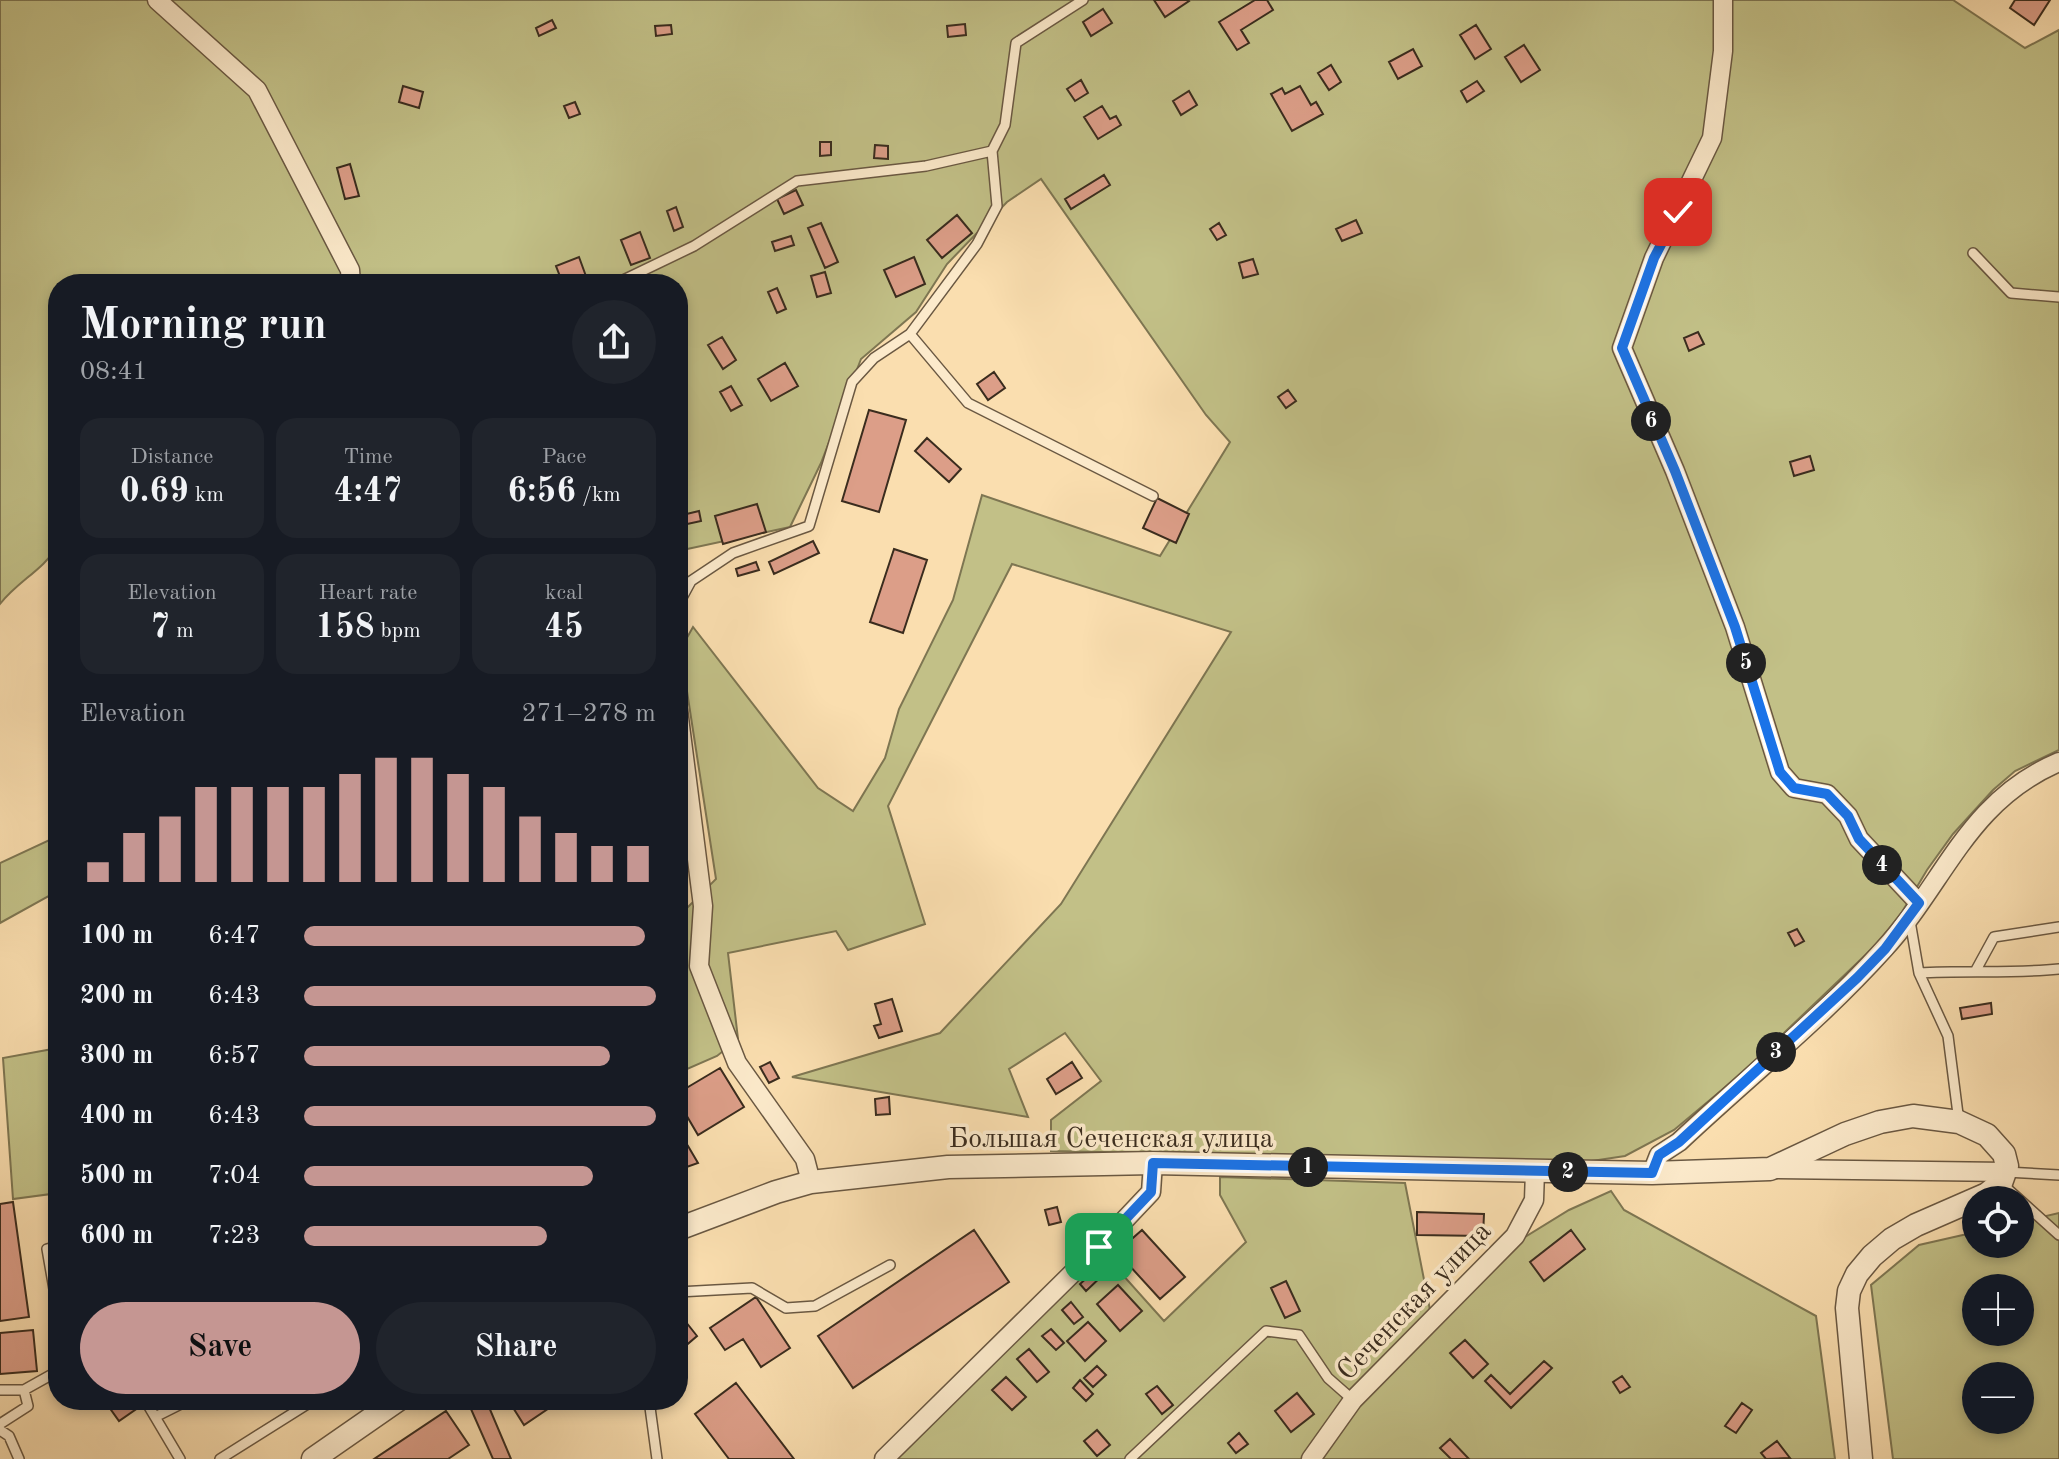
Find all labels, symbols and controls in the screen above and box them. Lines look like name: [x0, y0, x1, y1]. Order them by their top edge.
pin: [1644, 178, 1712, 246]
icon: check: [1656, 190, 1700, 234]
button: share: [572, 300, 656, 384]
text: Morning run: [80, 304, 327, 348]
text: 08:41: [80, 359, 148, 385]
pin: 6: [1631, 401, 1671, 441]
text: 6: [1645, 410, 1657, 432]
text: Distance: [131, 446, 213, 468]
text: Time: [343, 446, 393, 468]
text: Pace: [542, 446, 586, 468]
text: 0.69: [120, 475, 189, 509]
text: 4:47: [334, 475, 402, 509]
text: 6:56: [507, 475, 576, 509]
text: km: [189, 484, 224, 506]
text: /km: [576, 484, 621, 506]
text: Elevation: [127, 582, 217, 604]
text: Heart rate: [319, 582, 417, 604]
text: kcal: [545, 582, 583, 604]
text: 7: [150, 611, 170, 645]
text: 158: [315, 611, 374, 645]
text: 45: [544, 611, 584, 645]
text: m: [170, 620, 194, 642]
text: bpm: [374, 620, 421, 642]
pin: 5: [1726, 643, 1766, 683]
text: 5: [1740, 652, 1752, 674]
text: Elevation: [80, 701, 186, 727]
text: 271–278 m: [521, 701, 656, 727]
pin: 4: [1862, 845, 1902, 885]
text: 4: [1876, 854, 1888, 876]
text: 100 m: [80, 923, 153, 949]
text: 6:47: [208, 923, 261, 949]
text: 200 m: [80, 983, 153, 1009]
text: 6:43: [208, 983, 261, 1009]
pin: 3: [1756, 1032, 1796, 1072]
text: 3: [1770, 1041, 1782, 1063]
text: 300 m: [80, 1043, 153, 1069]
text: 6:57: [208, 1043, 261, 1069]
text: 400 m: [80, 1103, 153, 1129]
text: 6:43: [208, 1103, 261, 1129]
street label: Большая Сеченская улица: [949, 1126, 1274, 1154]
pin: 1: [1288, 1147, 1328, 1187]
pin: 2: [1548, 1152, 1588, 1192]
text: 1: [1302, 1156, 1314, 1178]
text: 2: [1562, 1161, 1574, 1183]
text: 500 m: [80, 1163, 153, 1189]
text: 7:04: [208, 1163, 261, 1189]
map controls: [1962, 1186, 2034, 1434]
button: locate: [1962, 1186, 2034, 1258]
pin: [1065, 1213, 1133, 1281]
street label: Сеченская улица: [1333, 1217, 1498, 1387]
text: 600 m: [80, 1223, 153, 1249]
text: 7:23: [208, 1223, 261, 1249]
icon: arrive: [1077, 1225, 1121, 1269]
button: +: [1962, 1274, 2034, 1346]
button: Save: [80, 1302, 360, 1394]
button: Share: [376, 1302, 656, 1394]
button: −: [1962, 1362, 2034, 1434]

